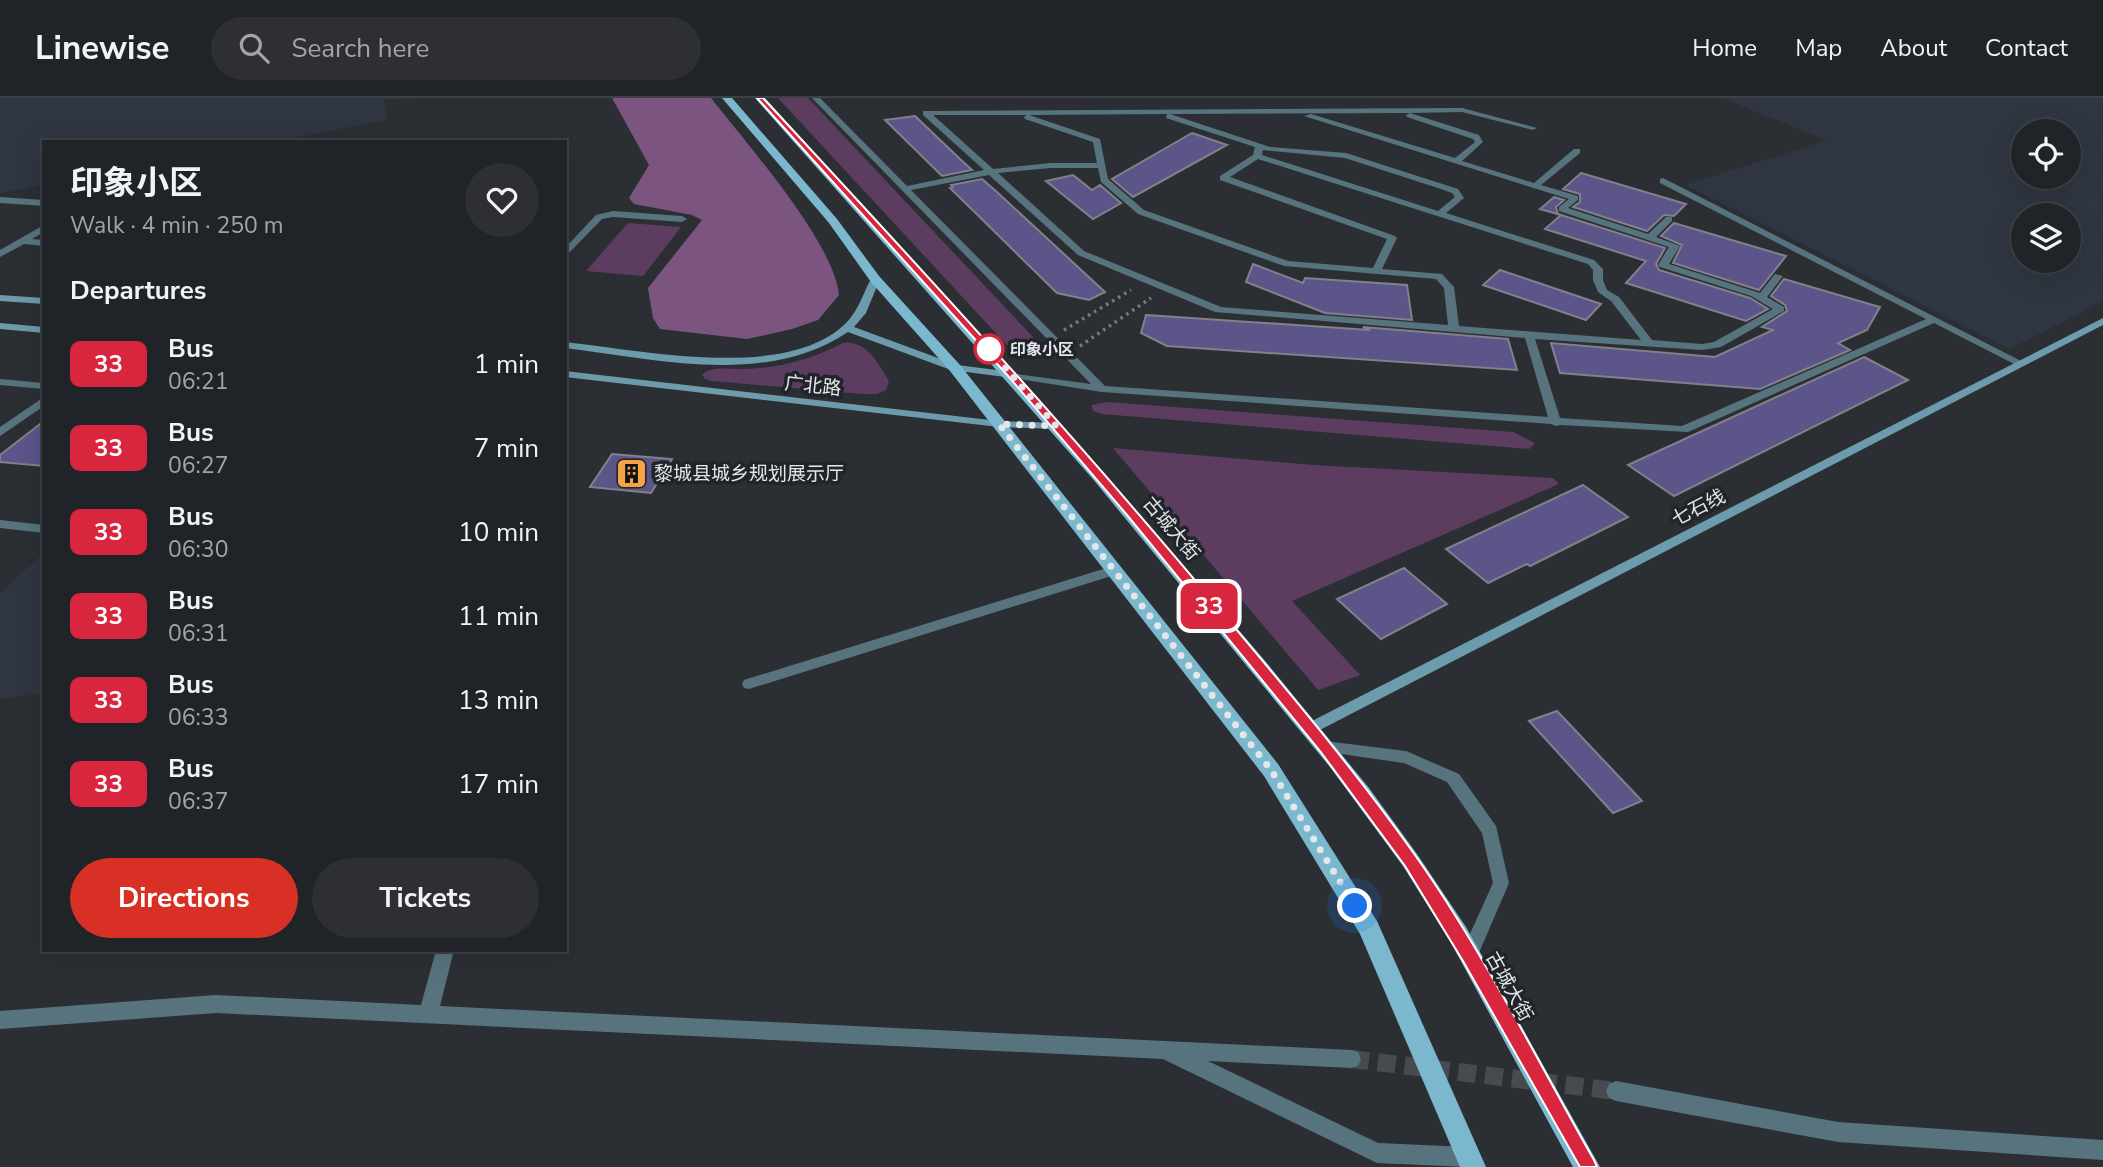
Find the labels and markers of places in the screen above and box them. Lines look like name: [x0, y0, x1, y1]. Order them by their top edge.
marker: 印象小区: [974, 334, 1004, 364]
place label: 印象小区: [1010, 339, 1074, 361]
building icon: 黎城县城乡规划展示厅: [614, 456, 648, 490]
place label: 黎城县城乡规划展示厅: [654, 461, 844, 487]

